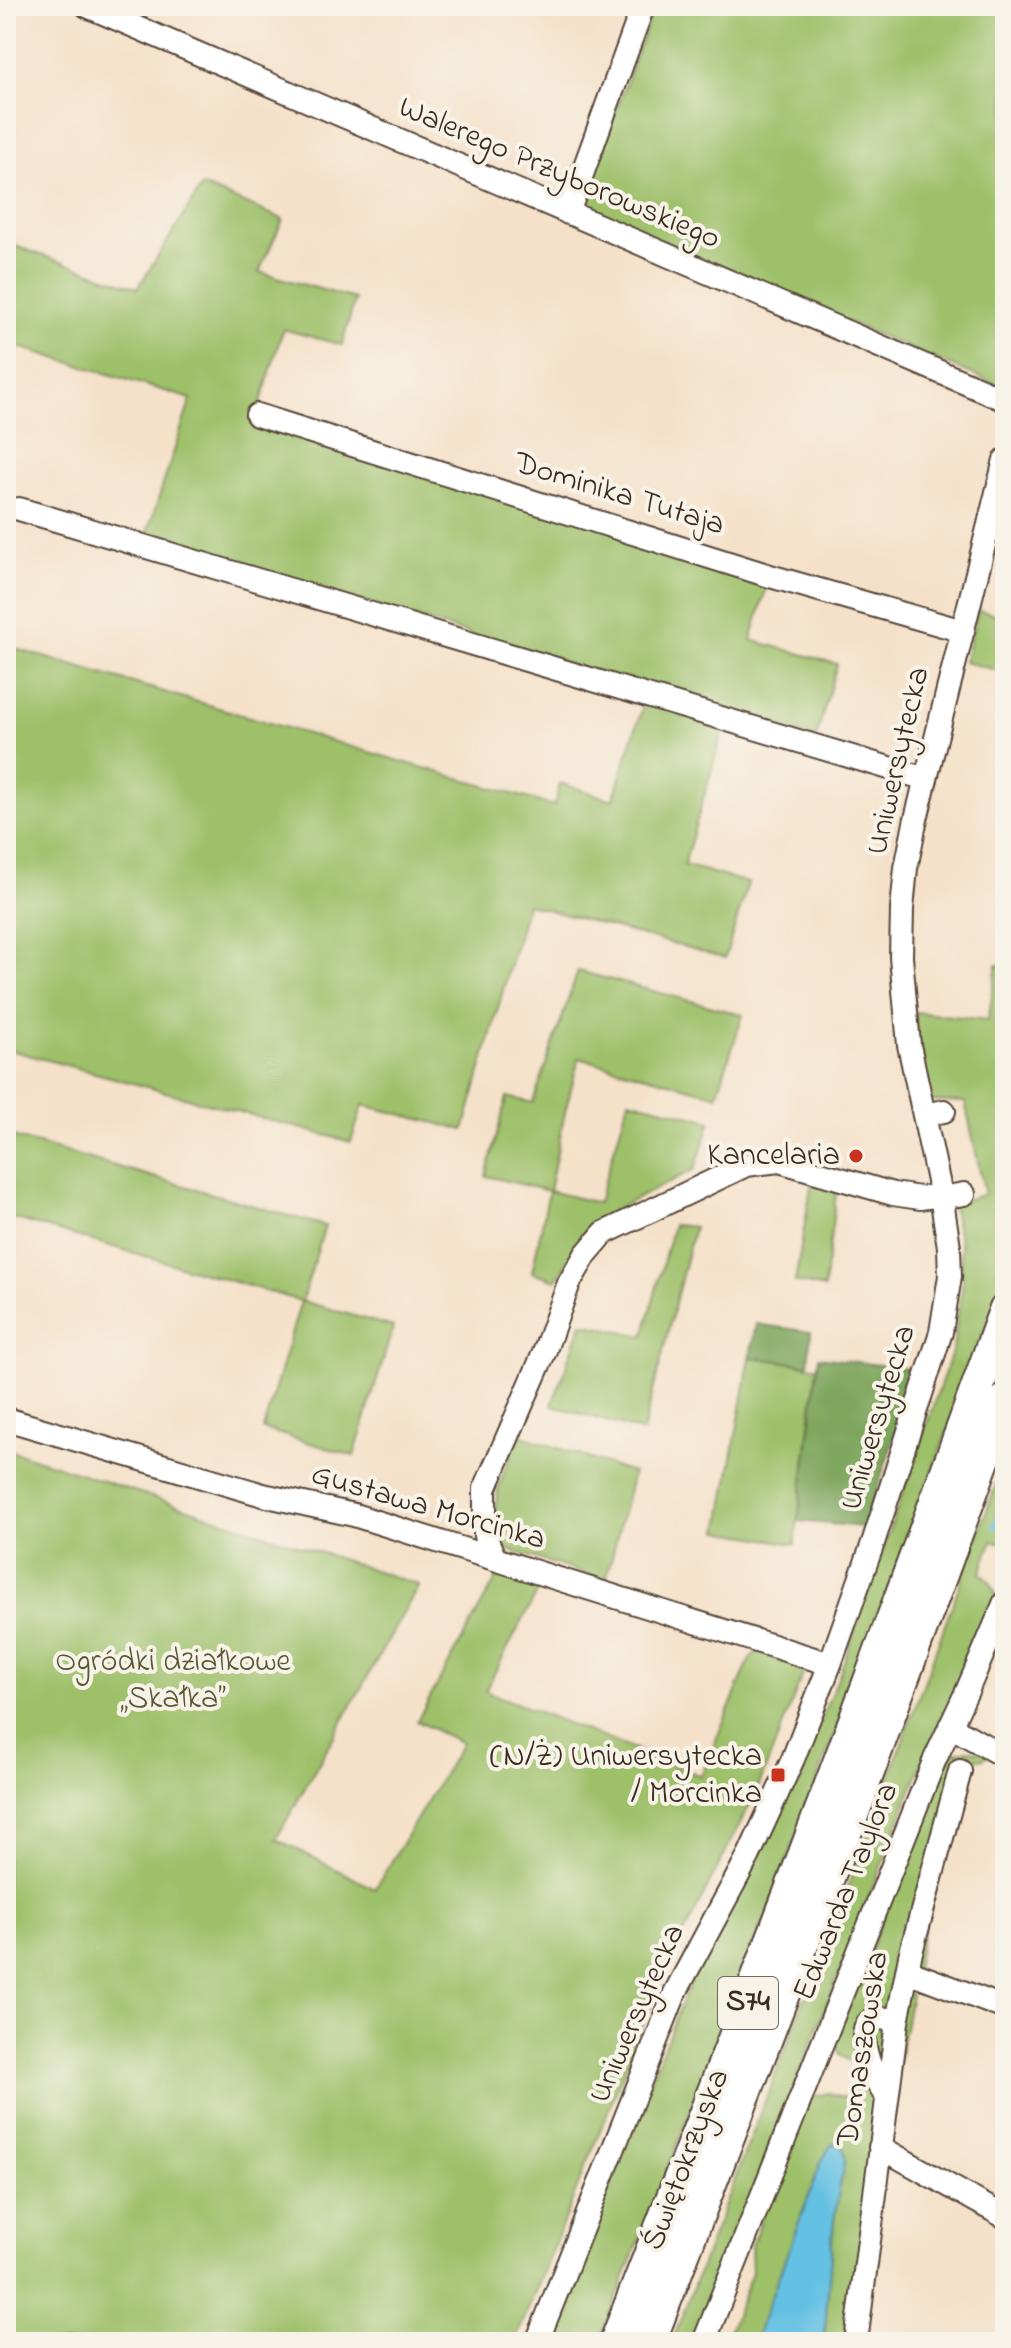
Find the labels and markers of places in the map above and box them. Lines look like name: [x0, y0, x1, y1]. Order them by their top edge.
place label: Kancelaria: [707, 1133, 840, 1180]
marker: Kancelaria: [847, 1147, 865, 1165]
place label: (N/Ż) Uniwersytecka / Morcinka: [490, 1734, 762, 1818]
marker: (N/Ż) Uniwersytecka / Morcinka: [769, 1766, 787, 1784]

